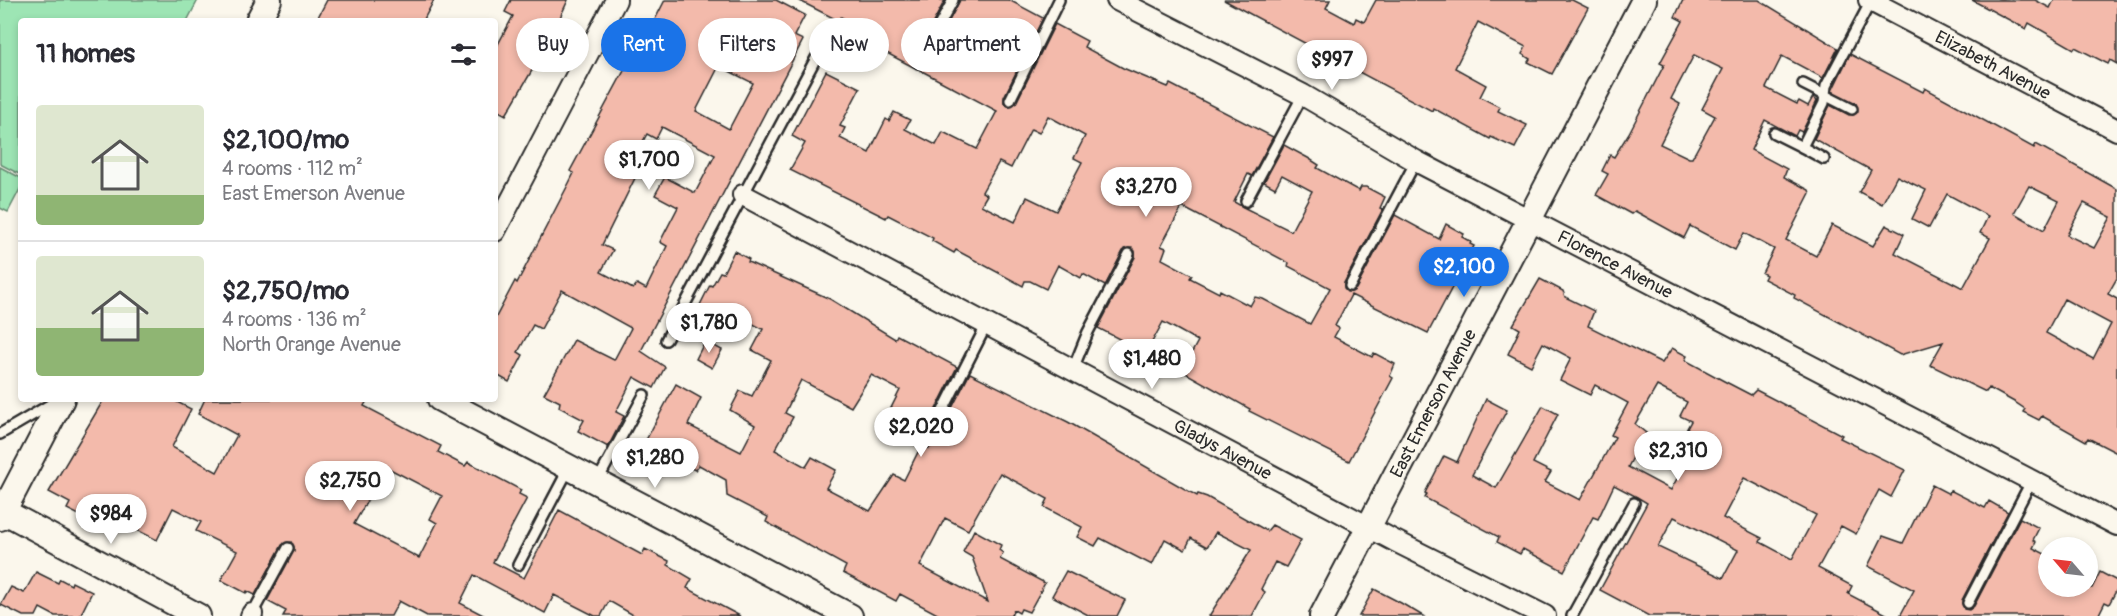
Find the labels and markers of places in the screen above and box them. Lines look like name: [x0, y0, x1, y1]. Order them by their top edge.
pin: $997: [1296, 40, 1368, 91]
pin: $1,700: [600, 140, 698, 191]
pin: $3,270: [1097, 167, 1195, 218]
pin: $2,100: [1415, 247, 1513, 298]
pin: $1,780: [660, 303, 758, 354]
pin: $1,480: [1103, 339, 1201, 390]
pin: $2,020: [872, 407, 970, 458]
pin: $2,310: [1629, 431, 1727, 482]
pin: $1,280: [606, 438, 704, 489]
pin: $2,750: [301, 461, 399, 512]
pin: $984: [75, 494, 147, 545]

